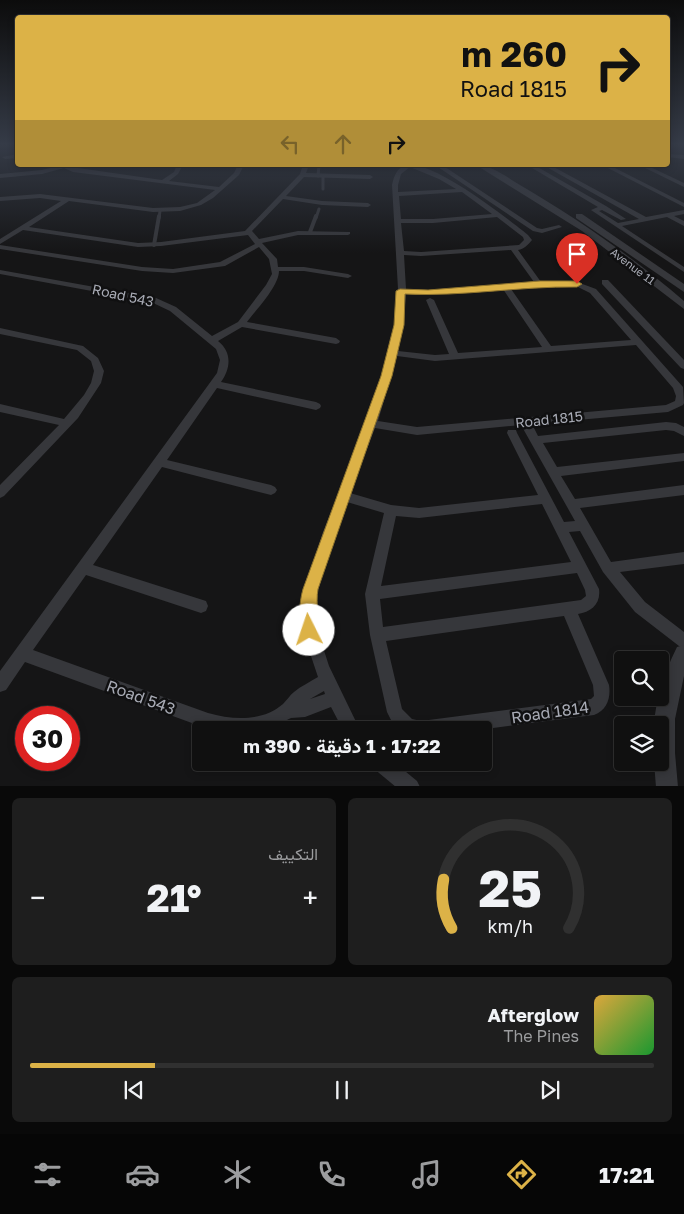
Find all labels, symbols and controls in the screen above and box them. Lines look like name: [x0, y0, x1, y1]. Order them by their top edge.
text: 260 m: [461, 33, 567, 75]
icon: right: [585, 35, 650, 100]
text: Road 1815: [460, 75, 567, 102]
icon: left: [276, 130, 304, 158]
icon: ahead: [329, 130, 357, 158]
icon: right: [382, 130, 410, 158]
pin: [556, 233, 598, 284]
icon: arrive: [563, 240, 591, 268]
street label: Avenue 11: [608, 245, 658, 287]
street label: Road 543: [91, 280, 155, 310]
street label: Road 1815: [514, 407, 584, 431]
position arrow: [282, 603, 334, 655]
map controls: [614, 651, 669, 771]
button: search: [614, 651, 669, 706]
street label: Road 543: [104, 675, 178, 719]
street label: Road 1814: [510, 697, 590, 727]
speed limit sign: 30: [15, 706, 80, 771]
button: layers: [614, 716, 669, 771]
text: 17:22 · 1 دقيقة · 390 m: [243, 734, 441, 757]
text: التكييف: [268, 844, 318, 864]
text: 25: [478, 856, 542, 918]
text: 21°: [147, 875, 202, 920]
text: −: [30, 881, 45, 914]
text: +: [303, 881, 318, 914]
text: km/h: [487, 915, 533, 937]
text: Afterglow: [488, 1003, 579, 1026]
text: The Pines: [504, 1026, 579, 1046]
icon: previous: [120, 1076, 148, 1104]
icon: pause: [328, 1076, 356, 1104]
icon: next: [536, 1076, 564, 1104]
icon: filters: [30, 1157, 65, 1192]
icon: car: [125, 1157, 160, 1192]
icon: climate: [220, 1157, 255, 1192]
icon: phone: [314, 1157, 349, 1192]
icon: music: [409, 1157, 444, 1192]
icon: directions: [504, 1157, 539, 1192]
text: 17:21: [599, 1161, 654, 1188]

